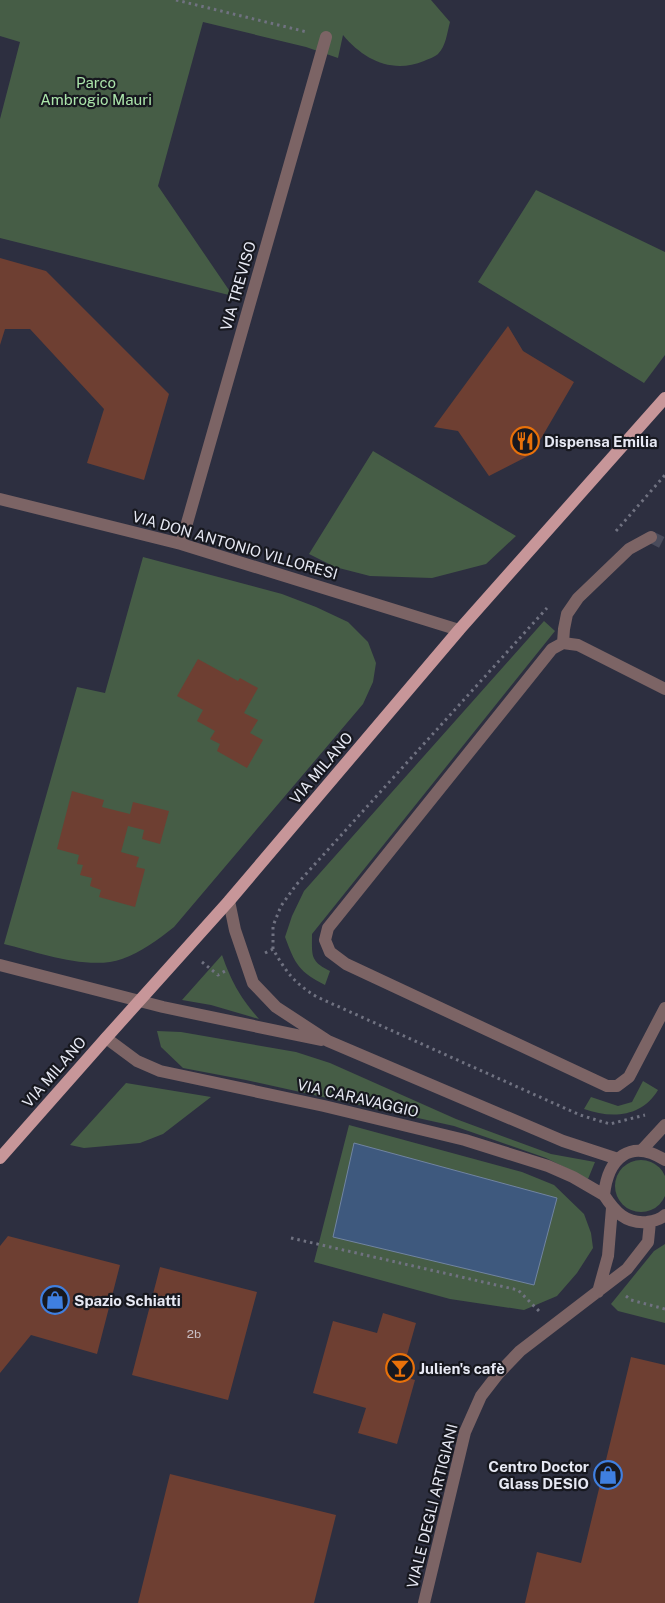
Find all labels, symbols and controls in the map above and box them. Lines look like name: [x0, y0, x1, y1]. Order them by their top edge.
park label: Parco Ambrogio Mauri: [40, 74, 152, 108]
street label: VIA TREVISO: [217, 239, 259, 333]
restaurant icon: Dispensa Emilia: [510, 426, 540, 456]
place label: Dispensa Emilia: [544, 433, 657, 450]
street label: VIA DON ANTONIO VILLORESI: [130, 508, 340, 582]
street label: VIA MILANO: [286, 729, 356, 807]
street label: VIA MILANO: [19, 1033, 89, 1111]
street label: VIA CARAVAGGIO: [296, 1076, 420, 1120]
shop icon: Spazio Schiatti: [40, 1285, 70, 1315]
place label: Spazio Schiatti: [74, 1292, 181, 1309]
house number: 2b: [187, 1327, 201, 1341]
bar icon: Julien's cafè: [385, 1353, 415, 1383]
place label: Julien's cafè: [419, 1360, 505, 1377]
street label: VIALE DEGLI ARTIGIANI: [403, 1422, 461, 1590]
place label: Centro Doctor Glass DESIO: [488, 1458, 589, 1492]
shop icon: Centro Doctor Glass DESIO: [593, 1460, 623, 1490]

